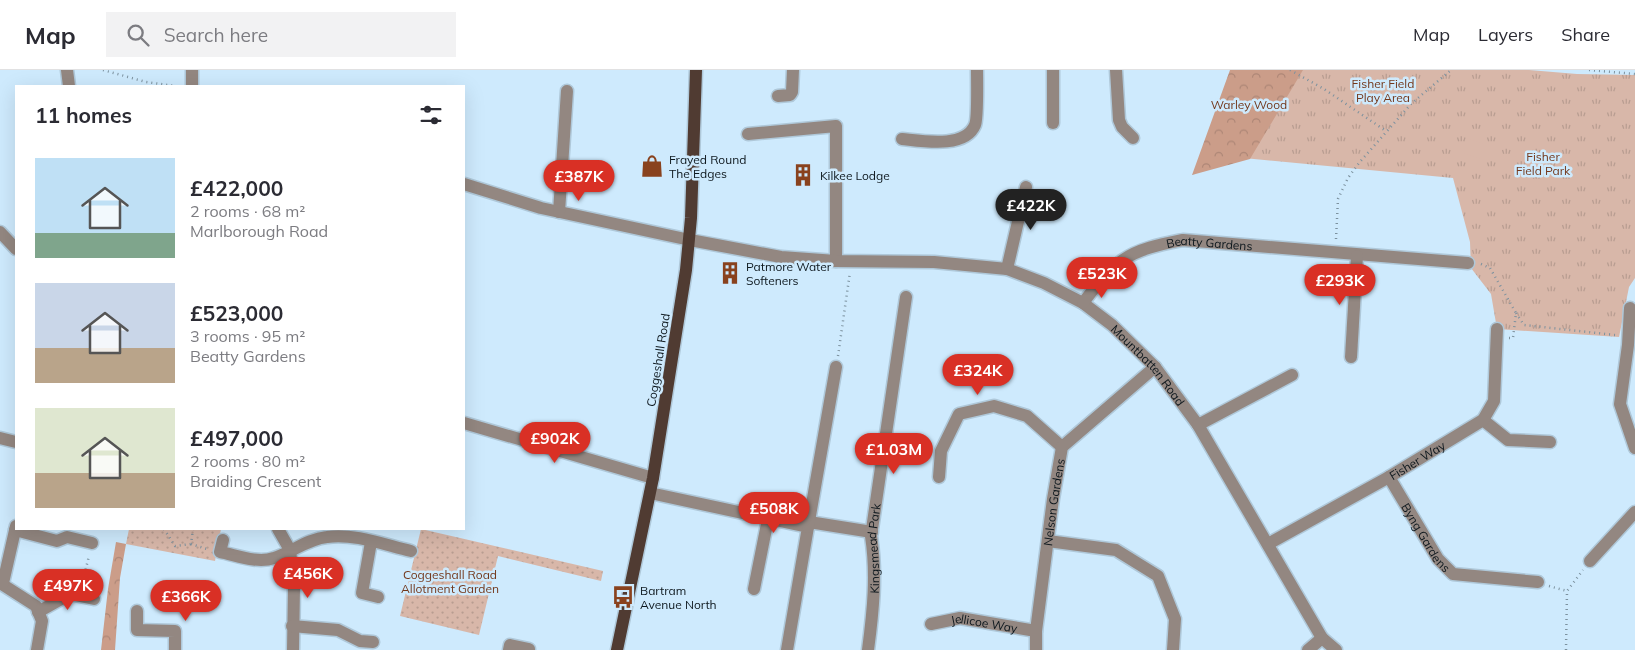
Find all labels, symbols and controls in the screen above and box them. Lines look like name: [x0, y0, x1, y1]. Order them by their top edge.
search box: [106, 12, 456, 57]
text: Map: [25, 20, 76, 50]
icon: search: [124, 21, 152, 49]
text: Search here: [164, 23, 268, 47]
text: Map: [1413, 23, 1450, 46]
text: Layers: [1478, 23, 1533, 46]
text: Share: [1561, 23, 1610, 46]
park label: Fisher Field Play Area: [1352, 76, 1414, 105]
park label: Warley Wood: [1211, 97, 1287, 112]
icon: filters: [417, 101, 445, 129]
text: 11 homes: [35, 102, 132, 128]
park label: Fisher Field Park: [1516, 149, 1571, 178]
place label: Frayed Round The Edges: [669, 152, 746, 181]
shop icon: Frayed Round The Edges: [639, 153, 665, 179]
pin: £387K: [544, 160, 614, 202]
building icon: Kilkee Lodge: [790, 162, 816, 188]
text: £387K: [554, 166, 604, 186]
place label: Kilkee Lodge: [820, 168, 890, 183]
text: £422,000: [190, 175, 283, 201]
icon: home: [75, 178, 135, 238]
pin: £422K: [996, 189, 1066, 231]
text: £422K: [1006, 195, 1056, 215]
text: 2 rooms · 68 m²: [190, 201, 305, 221]
text: Marlborough Road: [190, 221, 328, 241]
street label: Beatty Gardens: [1165, 232, 1253, 253]
pin: £523K: [1067, 256, 1137, 299]
place label: Patmore Water Softeners: [746, 259, 832, 288]
building icon: Patmore Water Softeners: [717, 260, 743, 286]
text: £523K: [1077, 263, 1127, 283]
pin: £293K: [1305, 264, 1375, 306]
text: £293K: [1315, 270, 1365, 290]
text: £523,000: [190, 300, 283, 326]
icon: home: [75, 303, 135, 363]
street label: Coggeshall Road: [643, 312, 673, 408]
street label: Mountbatten Road: [1108, 321, 1188, 408]
text: 3 rooms · 95 m²: [190, 326, 305, 346]
text: Beatty Gardens: [190, 346, 306, 366]
pin: £324K: [943, 354, 1013, 396]
text: £324K: [953, 360, 1003, 380]
pin: £902K: [520, 422, 590, 464]
text: £497,000: [190, 425, 283, 451]
icon: home: [75, 428, 135, 488]
text: £902K: [530, 428, 580, 448]
pin: £1.03M: [853, 432, 935, 475]
street label: Fisher Way: [1386, 437, 1448, 483]
text: £1.03M: [866, 439, 922, 459]
text: 2 rooms · 80 m²: [190, 451, 305, 471]
street label: Nelson Gardens: [1040, 457, 1067, 547]
text: Braiding Crescent: [190, 471, 321, 491]
pin: £508K: [739, 492, 809, 534]
text: £508K: [749, 498, 799, 518]
street label: Byng Gardens: [1399, 500, 1454, 575]
street label: Kingsmead Park: [863, 502, 883, 594]
pin: £456K: [273, 556, 343, 599]
text: £456K: [283, 563, 333, 583]
park label: Coggeshall Road Allotment Garden: [401, 567, 499, 596]
pin: £497K: [33, 568, 103, 611]
text: £497K: [43, 575, 93, 595]
pin: £366K: [151, 580, 221, 622]
place label: Bartram Avenue North: [640, 583, 717, 612]
bus stop icon: Bartram Avenue North: [610, 584, 636, 610]
text: £366K: [161, 586, 211, 606]
street label: Jellicoe Way: [949, 610, 1019, 635]

